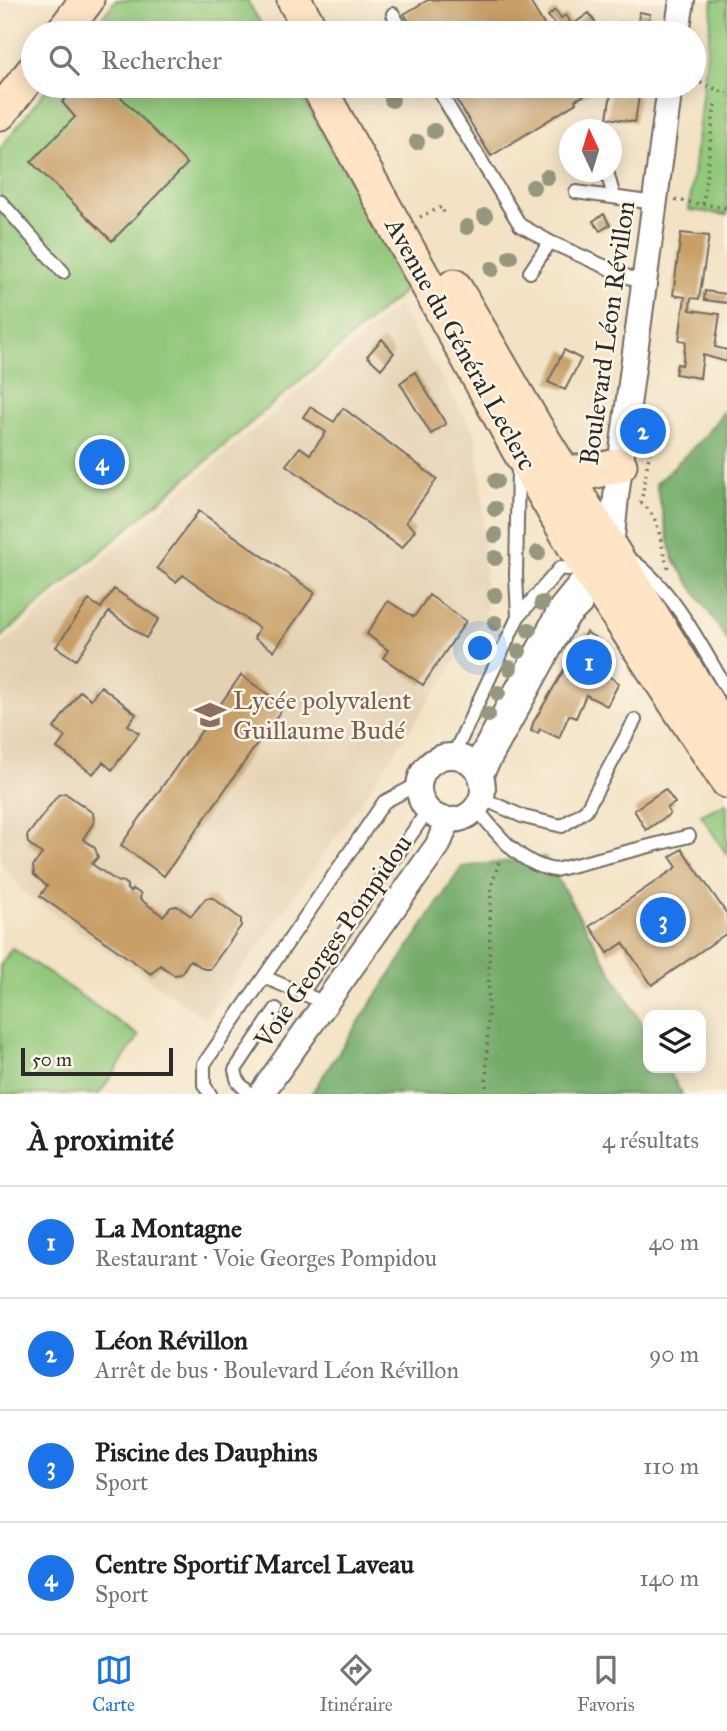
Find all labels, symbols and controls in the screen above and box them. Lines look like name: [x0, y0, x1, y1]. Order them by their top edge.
search box: [21, 21, 706, 98]
icon: search: [45, 41, 83, 79]
text: Rechercher: [101, 44, 222, 76]
north arrow: [559, 119, 622, 182]
street label: Boulevard Léon Révillon: [573, 199, 641, 467]
street label: Avenue du Général Leclerc: [378, 211, 544, 476]
pin: 2: [620, 405, 666, 457]
pin: 4: [79, 436, 125, 488]
your location: [463, 631, 497, 665]
pin: 1: [566, 636, 612, 688]
place label: Lycée polyvalent Guillaume Budé: [233, 684, 411, 746]
school or university icon: Lycée polyvalent Guillaume Budé: [193, 698, 227, 732]
street label: Voie Georges Pompidou: [247, 828, 419, 1055]
pin: 3: [640, 894, 686, 946]
map controls: [643, 1010, 706, 1073]
button: layers: [643, 1010, 706, 1073]
scale bar: [21, 1045, 173, 1077]
text: 50 m: [32, 1048, 72, 1071]
text: À proximité: [28, 1122, 174, 1158]
text: 4 résultats: [602, 1126, 699, 1154]
text: La Montagne: [95, 1212, 242, 1244]
text: 1: [46, 1228, 56, 1256]
text: 40 m: [649, 1228, 699, 1256]
text: Restaurant · Voie Georges Pompidou: [95, 1244, 437, 1272]
text: Léon Révillon: [95, 1324, 248, 1356]
text: 2: [45, 1340, 57, 1368]
text: 90 m: [649, 1340, 699, 1368]
text: Arrêt de bus · Boulevard Léon Révillon: [95, 1356, 459, 1384]
text: Piscine des Dauphins: [95, 1436, 317, 1468]
text: 3: [46, 1452, 56, 1480]
text: 110 m: [643, 1452, 699, 1480]
text: Sport: [95, 1468, 148, 1496]
text: Centre Sportif Marcel Laveau: [95, 1548, 414, 1580]
text: 4: [45, 1564, 57, 1592]
text: 140 m: [639, 1564, 699, 1592]
text: Sport: [95, 1580, 148, 1608]
tab: Carte: [92, 1651, 135, 1716]
tab: Itinéraire: [319, 1651, 393, 1716]
tab: Favoris: [577, 1651, 635, 1716]

